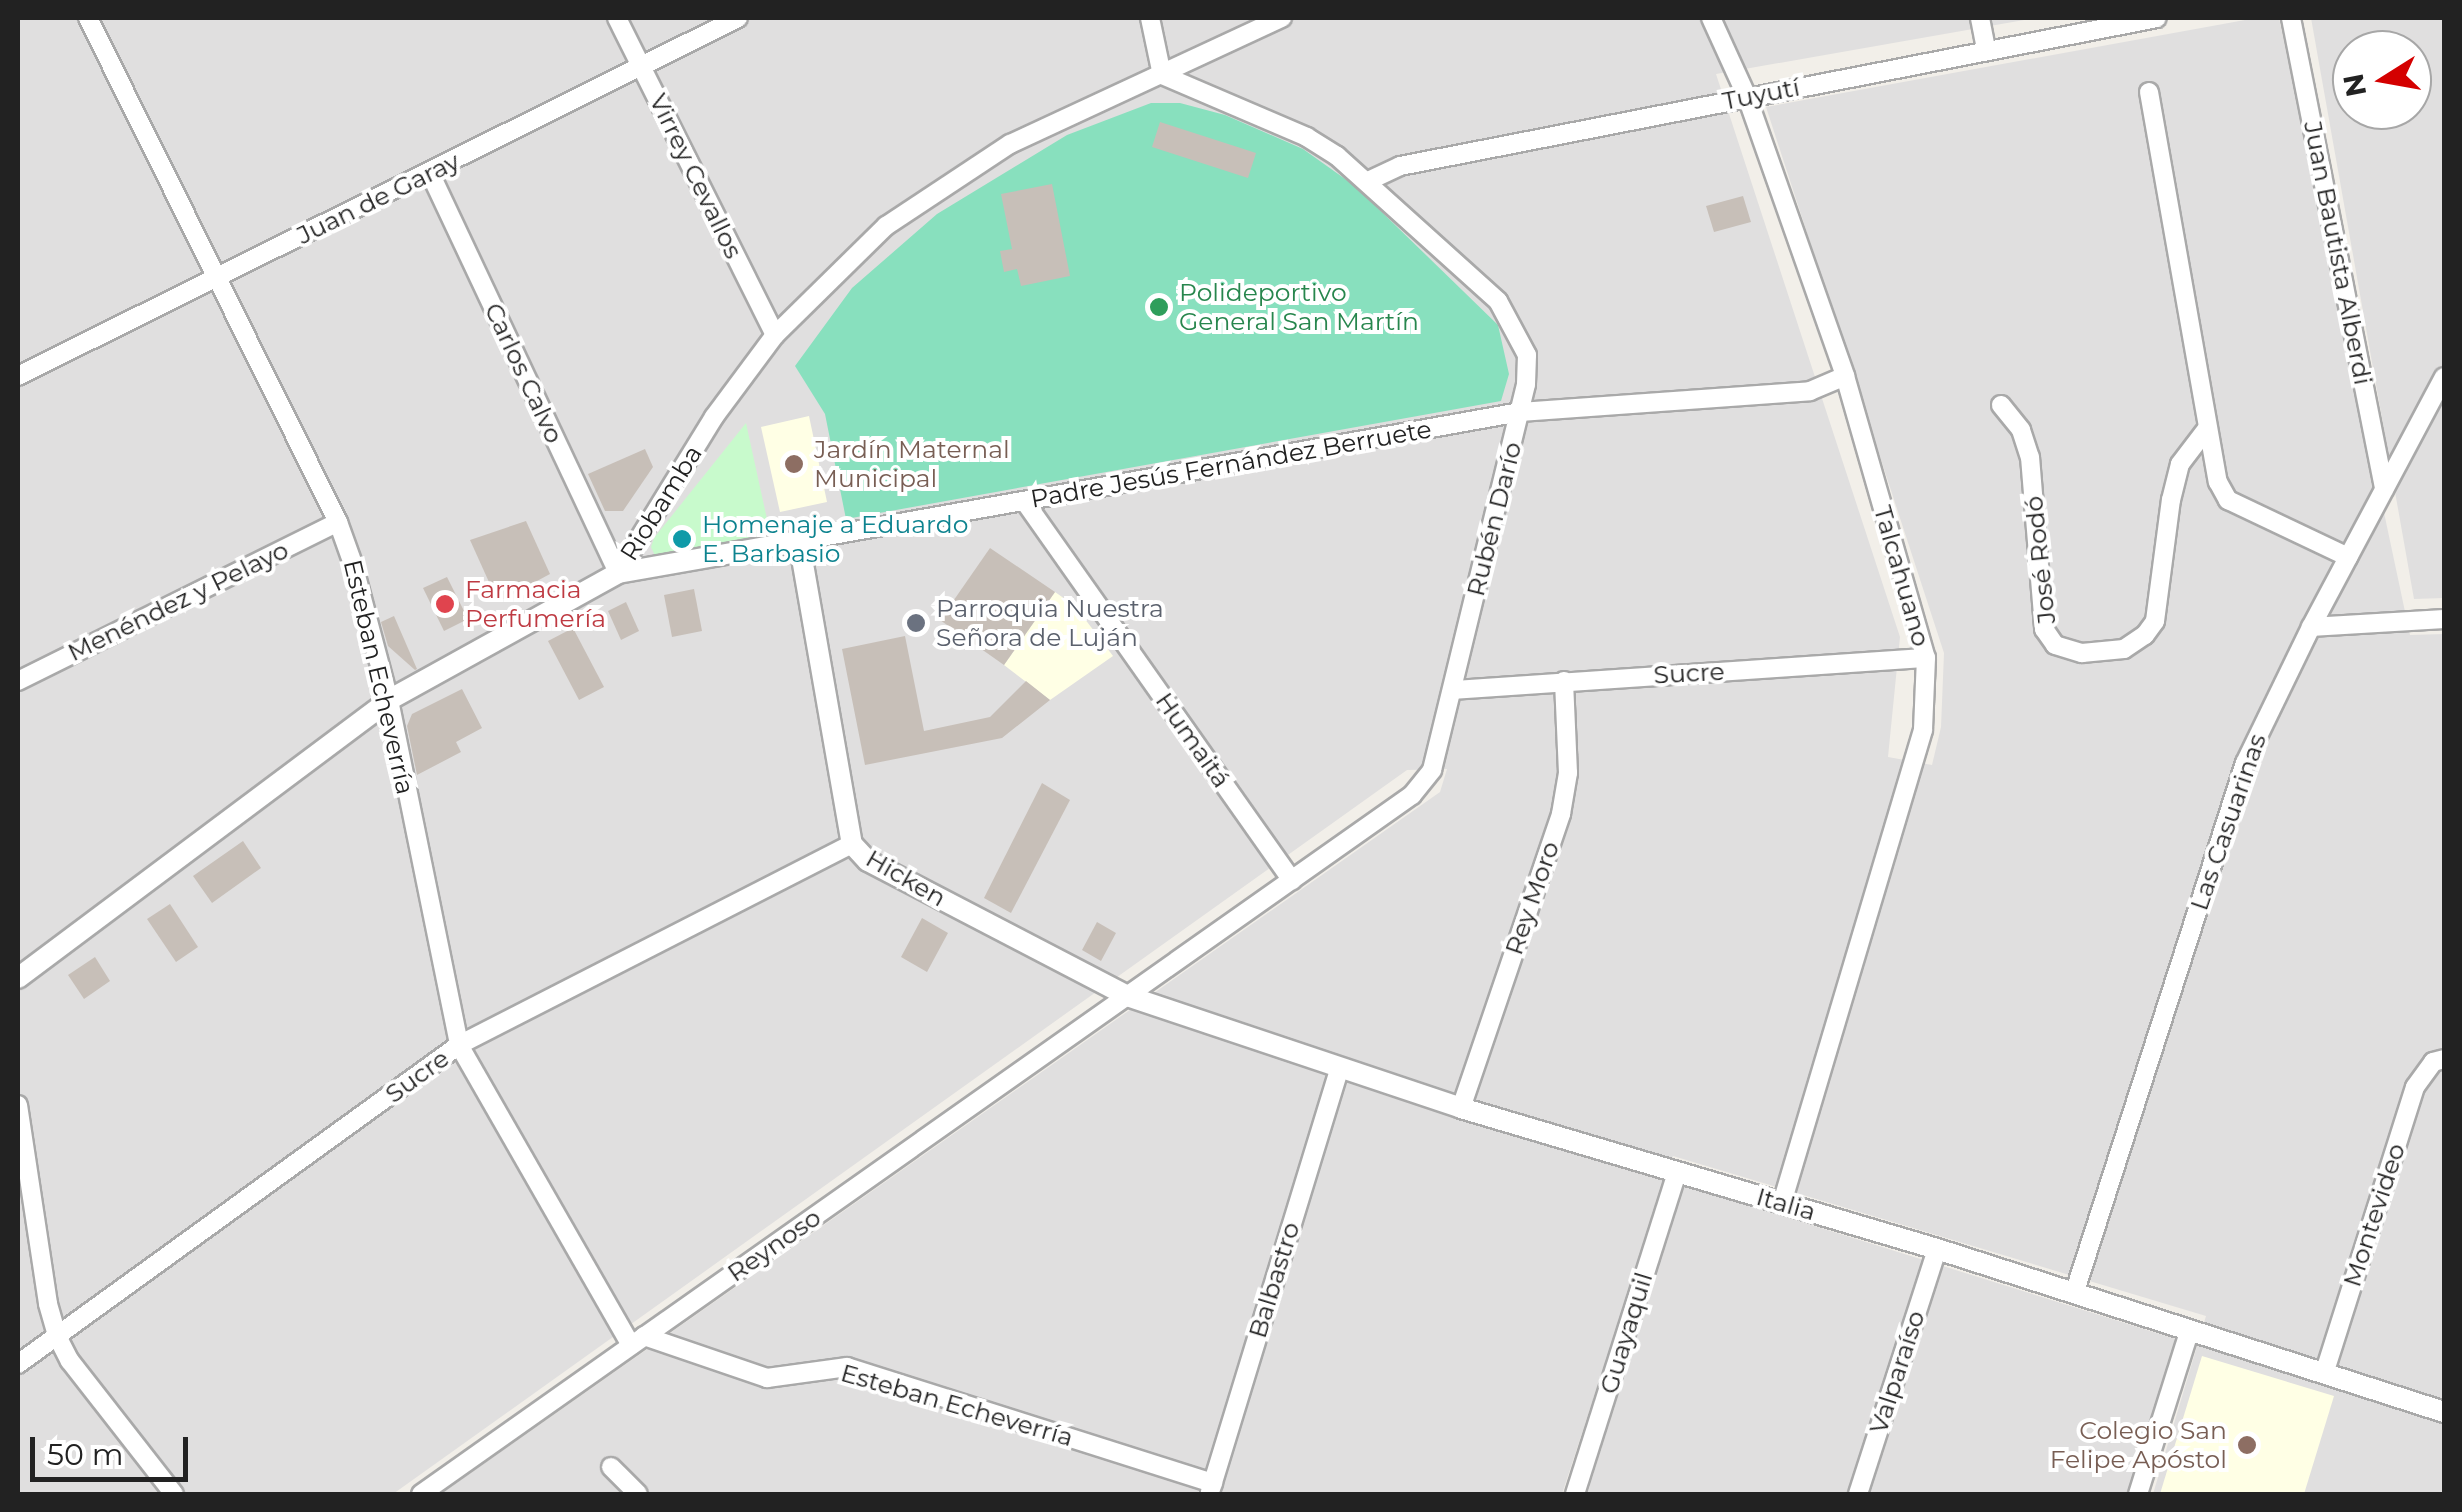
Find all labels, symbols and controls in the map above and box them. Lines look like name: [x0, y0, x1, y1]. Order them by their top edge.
north arrow: [2332, 30, 2432, 130]
text: N: [2336, 71, 2373, 100]
street label: Tuyutí: [1720, 72, 1802, 116]
street label: Virrey Cevallos: [643, 89, 749, 263]
street label: Juan Bautista Alberdi: [2298, 119, 2378, 387]
street label: Juan de Garay: [292, 146, 464, 250]
place label: Polideportivo General San Martín: [1179, 278, 1419, 337]
marker: Polideportivo General San Martín: [1148, 296, 1170, 318]
street label: Carlos Calvo: [478, 298, 570, 448]
street label: Padre Jesús Fernández Berruete: [1028, 414, 1434, 514]
place label: Jardín Maternal Municipal: [814, 435, 1010, 494]
street label: Rubén Darío: [1460, 439, 1528, 599]
street label: Riobamba: [614, 440, 708, 566]
marker: Jardín Maternal Municipal: [783, 453, 805, 475]
street label: José Rodó: [2018, 495, 2062, 625]
street label: Talcahuano: [1868, 502, 1936, 650]
place label: Homenaje a Eduardo E. Barbasio: [702, 510, 968, 569]
marker: Homenaje a Eduardo E. Barbasio: [671, 528, 693, 550]
street label: Menéndez y Pelayo: [63, 535, 293, 667]
street label: Esteban Echeverría: [337, 557, 421, 797]
place label: Farmacia Perfumería: [465, 575, 606, 634]
marker: Farmacia Perfumería: [434, 593, 456, 615]
place label: Parroquia Nuestra Señora de Luján: [936, 594, 1164, 653]
marker: Parroquia Nuestra Señora de Luján: [905, 612, 927, 634]
street label: Sucre: [1653, 656, 1725, 690]
street label: Humaitá: [1149, 687, 1237, 793]
street label: Las Casuarinas: [2184, 730, 2272, 914]
street label: Rey Moro: [1499, 837, 1565, 959]
street label: Hicken: [861, 843, 951, 913]
street label: Sucre: [379, 1043, 455, 1109]
street label: Montevideo: [2337, 1140, 2411, 1290]
street label: Italia: [1753, 1181, 1819, 1227]
street label: Reynoso: [722, 1202, 826, 1288]
street label: Balbastro: [1242, 1218, 1306, 1342]
street label: Guayaquil: [1593, 1269, 1659, 1397]
street label: Valparaíso: [1863, 1307, 1931, 1437]
street label: Esteban Echeverría: [837, 1357, 1077, 1453]
place label: Colegio San Felipe Apóstol: [2050, 1416, 2227, 1475]
scale bar: [35, 1417, 192, 1479]
marker: Colegio San Felipe Apóstol: [2236, 1434, 2258, 1456]
text: 50 m: [47, 1436, 124, 1473]

